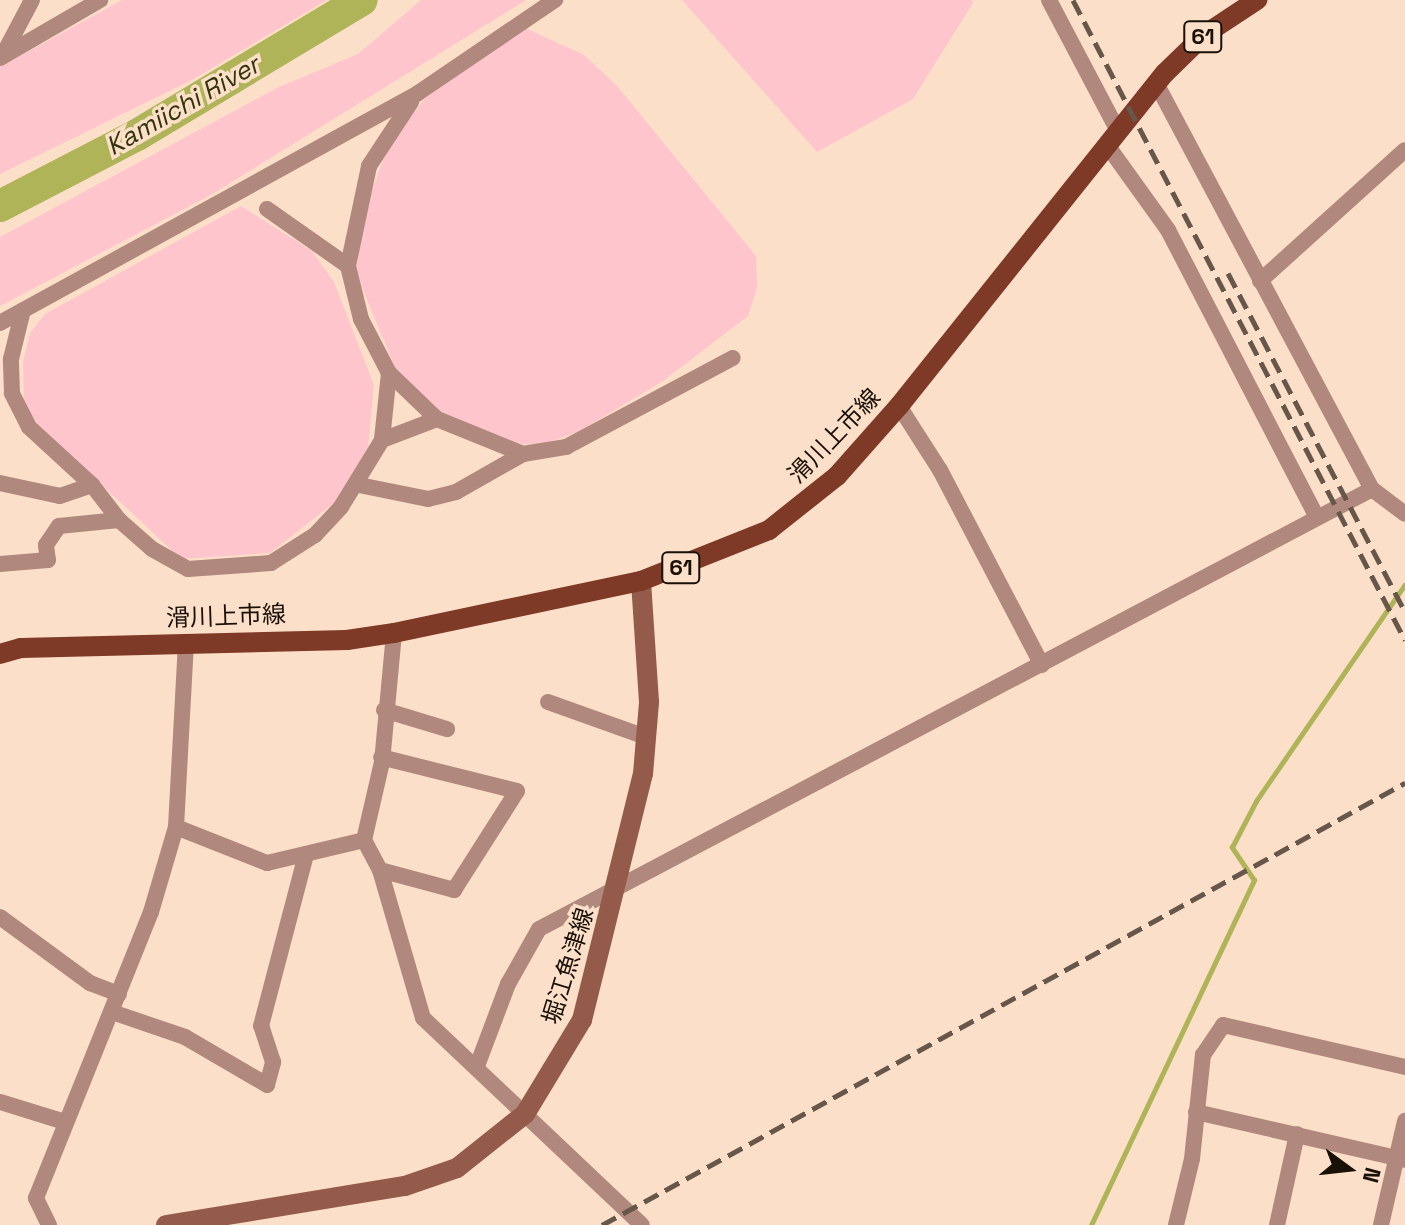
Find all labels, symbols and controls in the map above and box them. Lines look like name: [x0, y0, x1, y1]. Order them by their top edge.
road number: 61: [1183, 19, 1223, 55]
water label: Kamiichi River: [101, 50, 265, 162]
street label: 滑川上市線: [782, 383, 886, 489]
road number: 61: [661, 550, 701, 586]
street label: 滑川上市線: [166, 600, 286, 632]
street label: 堀江魚津線: [537, 904, 599, 1028]
north arrow: [1309, 1129, 1389, 1209]
text: N: [1357, 1164, 1388, 1186]

